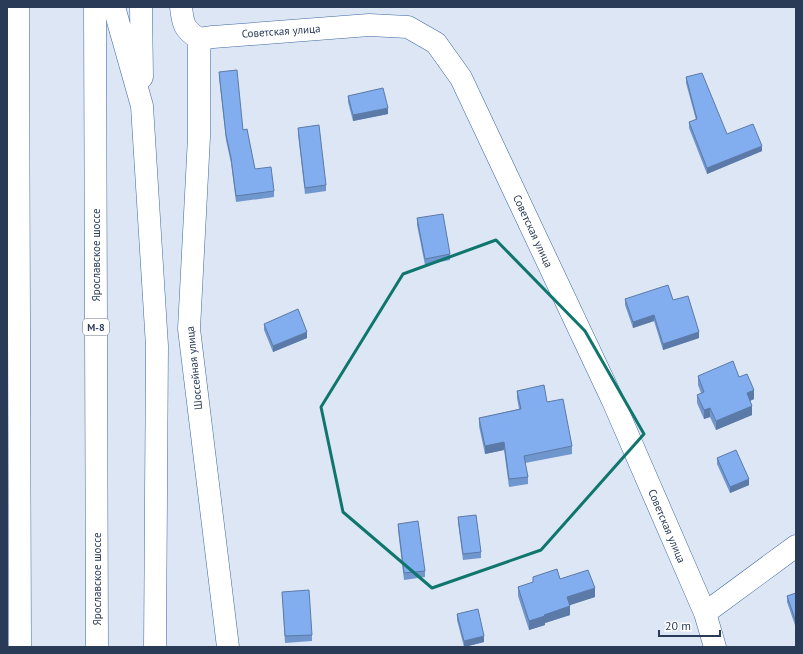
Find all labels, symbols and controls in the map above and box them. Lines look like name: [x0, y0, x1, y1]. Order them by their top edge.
street label: Советская улица: [241, 21, 321, 41]
street label: Советская улица: [510, 192, 556, 270]
street label: Ярославское шоссе: [89, 208, 103, 302]
road number: М-8: [83, 319, 109, 335]
street label: Шоссейная улица: [183, 325, 205, 411]
street label: Советская улица: [645, 487, 689, 565]
street label: Ярославское шоссе: [90, 532, 104, 626]
scale bar: [659, 612, 720, 638]
text: 20 m: [665, 618, 691, 633]

